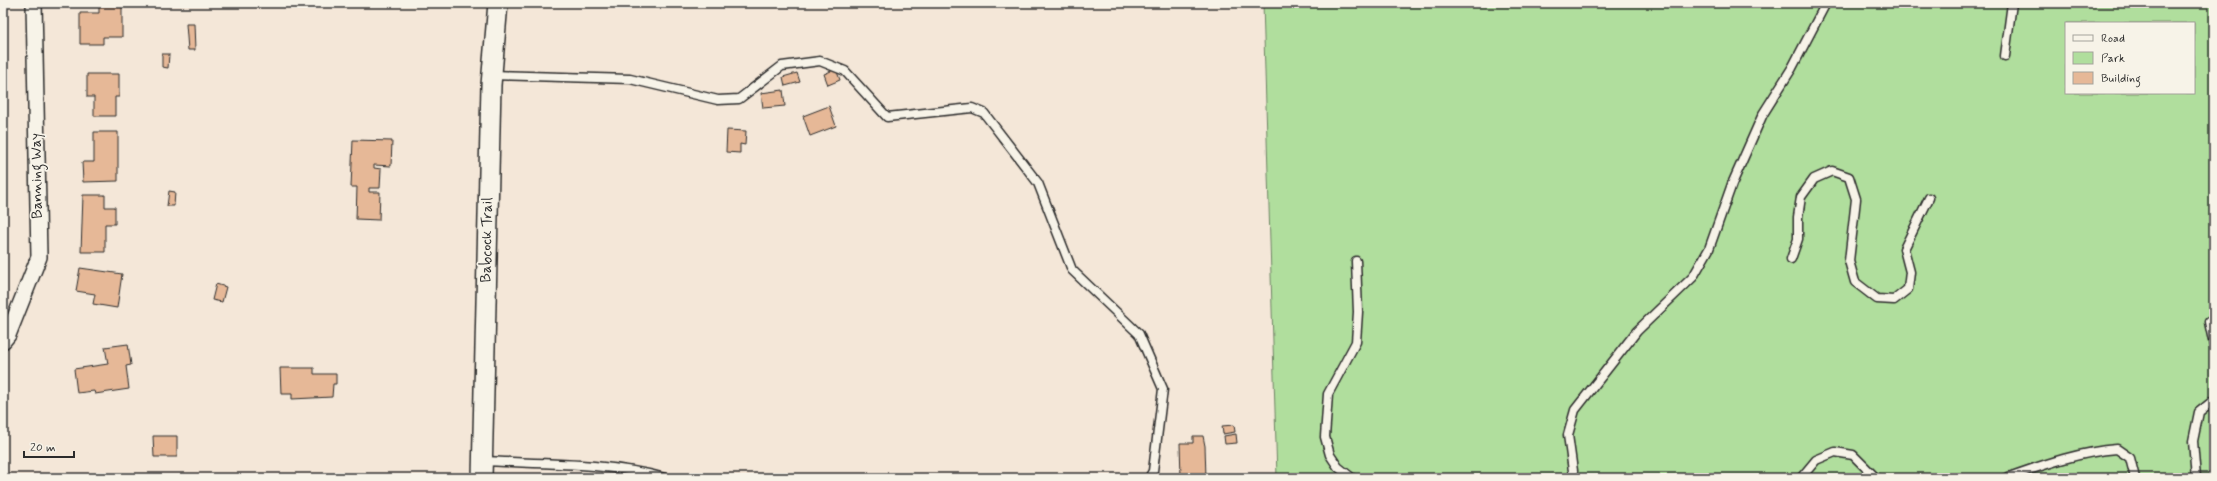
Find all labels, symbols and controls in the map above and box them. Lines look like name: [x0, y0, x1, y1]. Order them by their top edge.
legend: [2065, 22, 2195, 94]
text: Road: [2101, 31, 2125, 47]
text: Park: [2101, 51, 2125, 67]
text: Building: [2101, 71, 2141, 88]
street label: Banning Way: [26, 133, 49, 219]
street label: Babcock Trail: [476, 197, 498, 283]
scale bar: [24, 433, 74, 459]
text: 20 m: [30, 440, 56, 456]

